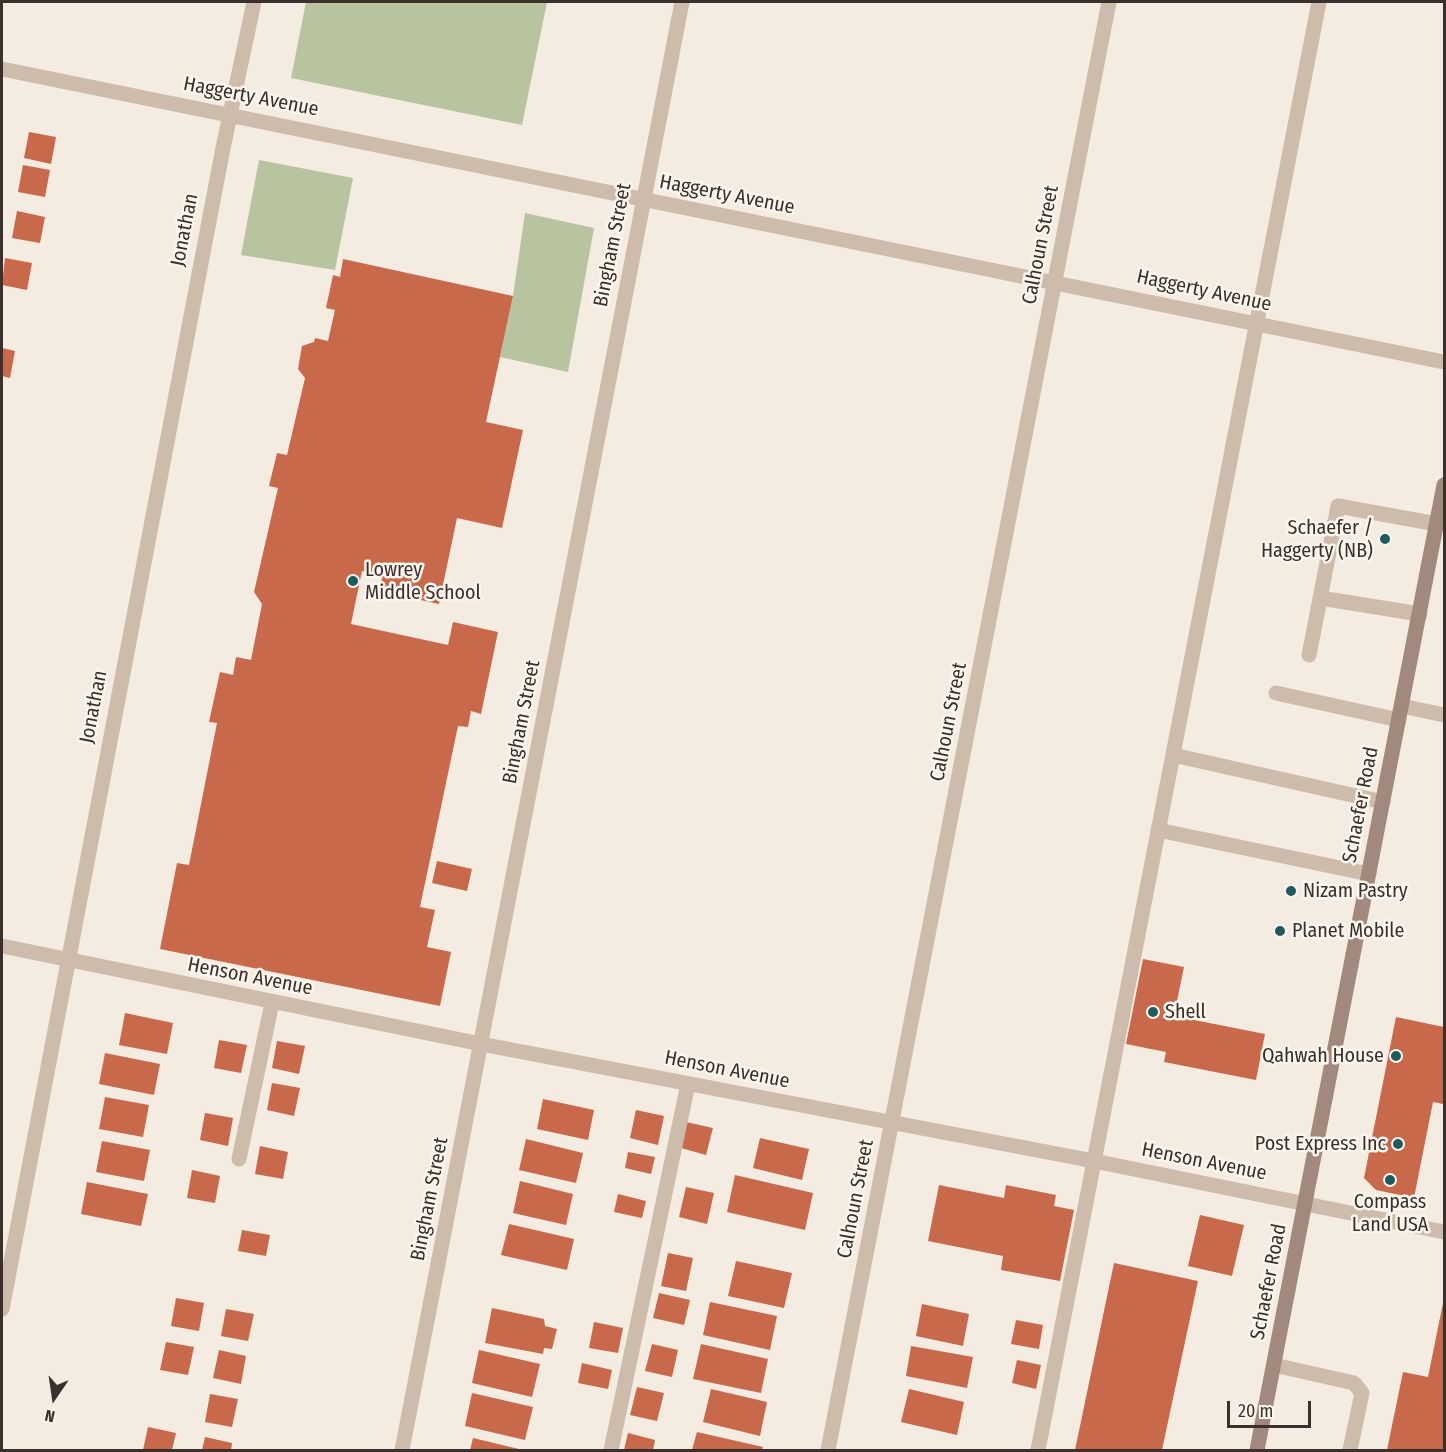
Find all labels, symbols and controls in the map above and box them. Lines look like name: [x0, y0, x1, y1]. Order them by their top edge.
street label: Haggerty Avenue: [181, 72, 321, 122]
street label: Haggerty Avenue: [657, 170, 797, 220]
street label: Bingham Street: [589, 181, 637, 309]
street label: Calhoun Street: [1018, 183, 1064, 307]
street label: Jonathan: [166, 192, 204, 268]
street label: Haggerty Avenue: [1134, 265, 1274, 317]
place label: Schaefer / Haggerty (NB): [1261, 516, 1373, 563]
marker: Schaefer / Haggerty (NB): [1378, 532, 1392, 546]
place label: Lowrey Middle School: [365, 558, 481, 605]
marker: Lowrey Middle School: [346, 574, 360, 588]
street label: Bingham Street: [498, 658, 546, 786]
street label: Calhoun Street: [926, 660, 972, 784]
street label: Jonathan: [75, 669, 113, 745]
street label: Schaefer Road: [1338, 745, 1384, 865]
place label: Nizam Pastry: [1303, 879, 1408, 903]
marker: Nizam Pastry: [1284, 884, 1298, 898]
place label: Planet Mobile: [1292, 919, 1404, 943]
marker: Planet Mobile: [1273, 924, 1287, 938]
street label: Henson Avenue: [185, 953, 315, 1001]
place label: Shell: [1165, 1000, 1206, 1024]
marker: Shell: [1146, 1005, 1160, 1019]
place label: Qahwah House: [1262, 1044, 1384, 1068]
street label: Henson Avenue: [662, 1046, 792, 1094]
marker: Qahwah House: [1389, 1049, 1403, 1063]
place label: Post Express Inc: [1255, 1132, 1386, 1156]
street label: Bingham Street: [406, 1135, 454, 1263]
street label: Calhoun Street: [833, 1137, 879, 1261]
marker: Post Express Inc: [1391, 1137, 1405, 1151]
street label: Henson Avenue: [1139, 1138, 1269, 1186]
marker: Compass Land USA: [1383, 1173, 1397, 1187]
place label: Compass Land USA: [1352, 1190, 1428, 1237]
street label: Schaefer Road: [1246, 1222, 1292, 1342]
north arrow: [24, 1368, 84, 1428]
scale bar: [1230, 1389, 1314, 1427]
text: 20 m: [1238, 1400, 1273, 1422]
text: N: [43, 1406, 57, 1426]

